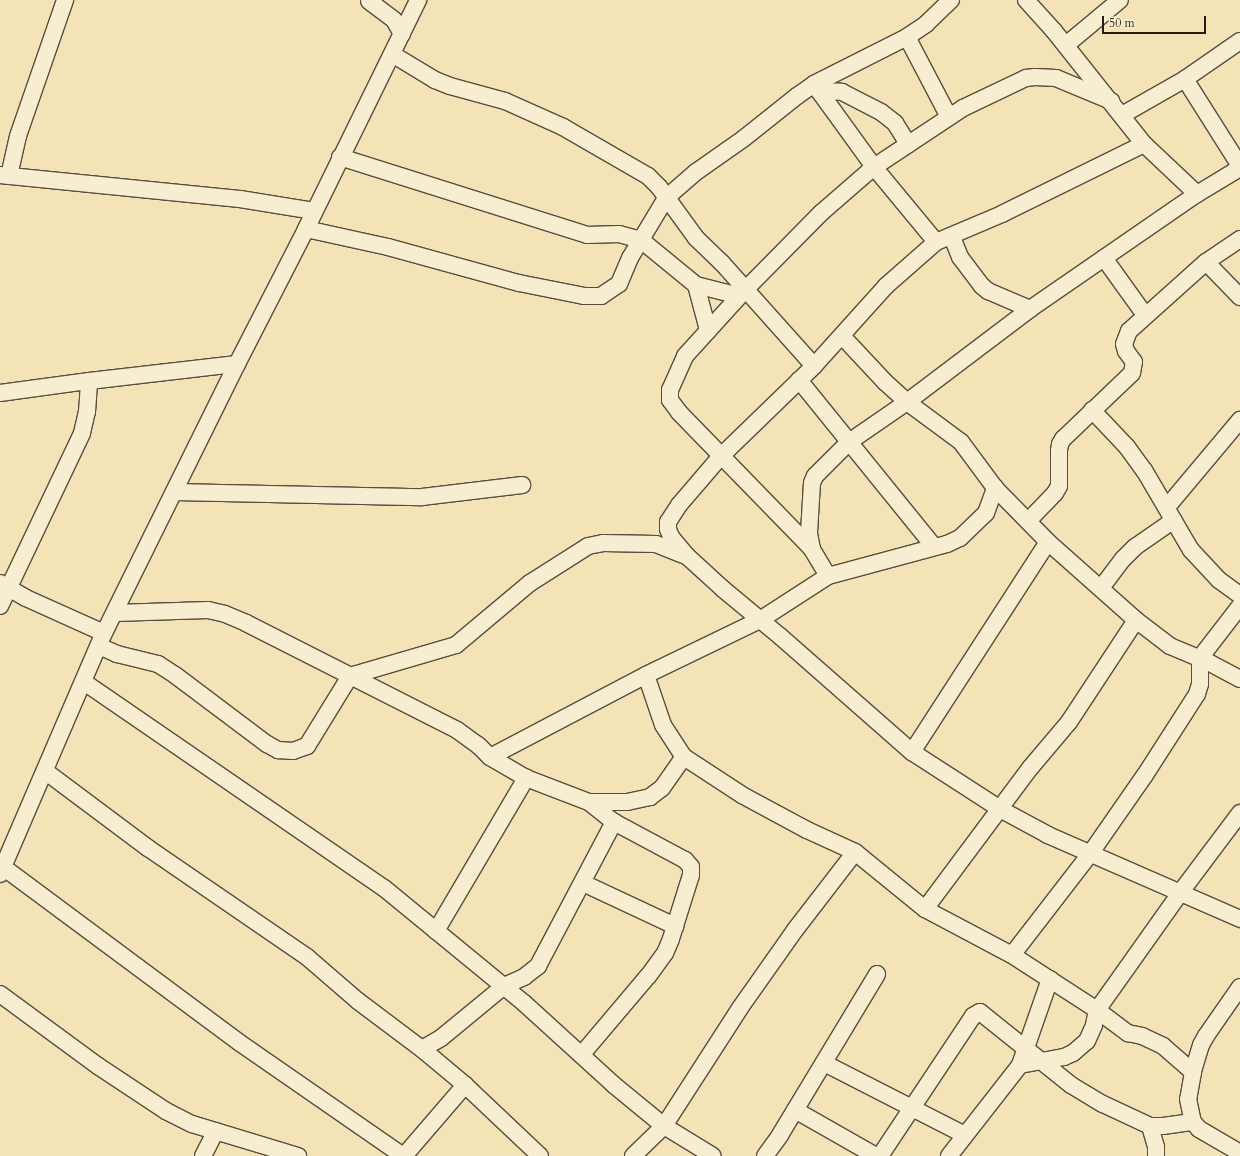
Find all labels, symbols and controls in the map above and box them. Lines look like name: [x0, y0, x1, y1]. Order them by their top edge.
scale bar: [1104, 8, 1208, 34]
text: 50 m: [1109, 15, 1135, 31]

